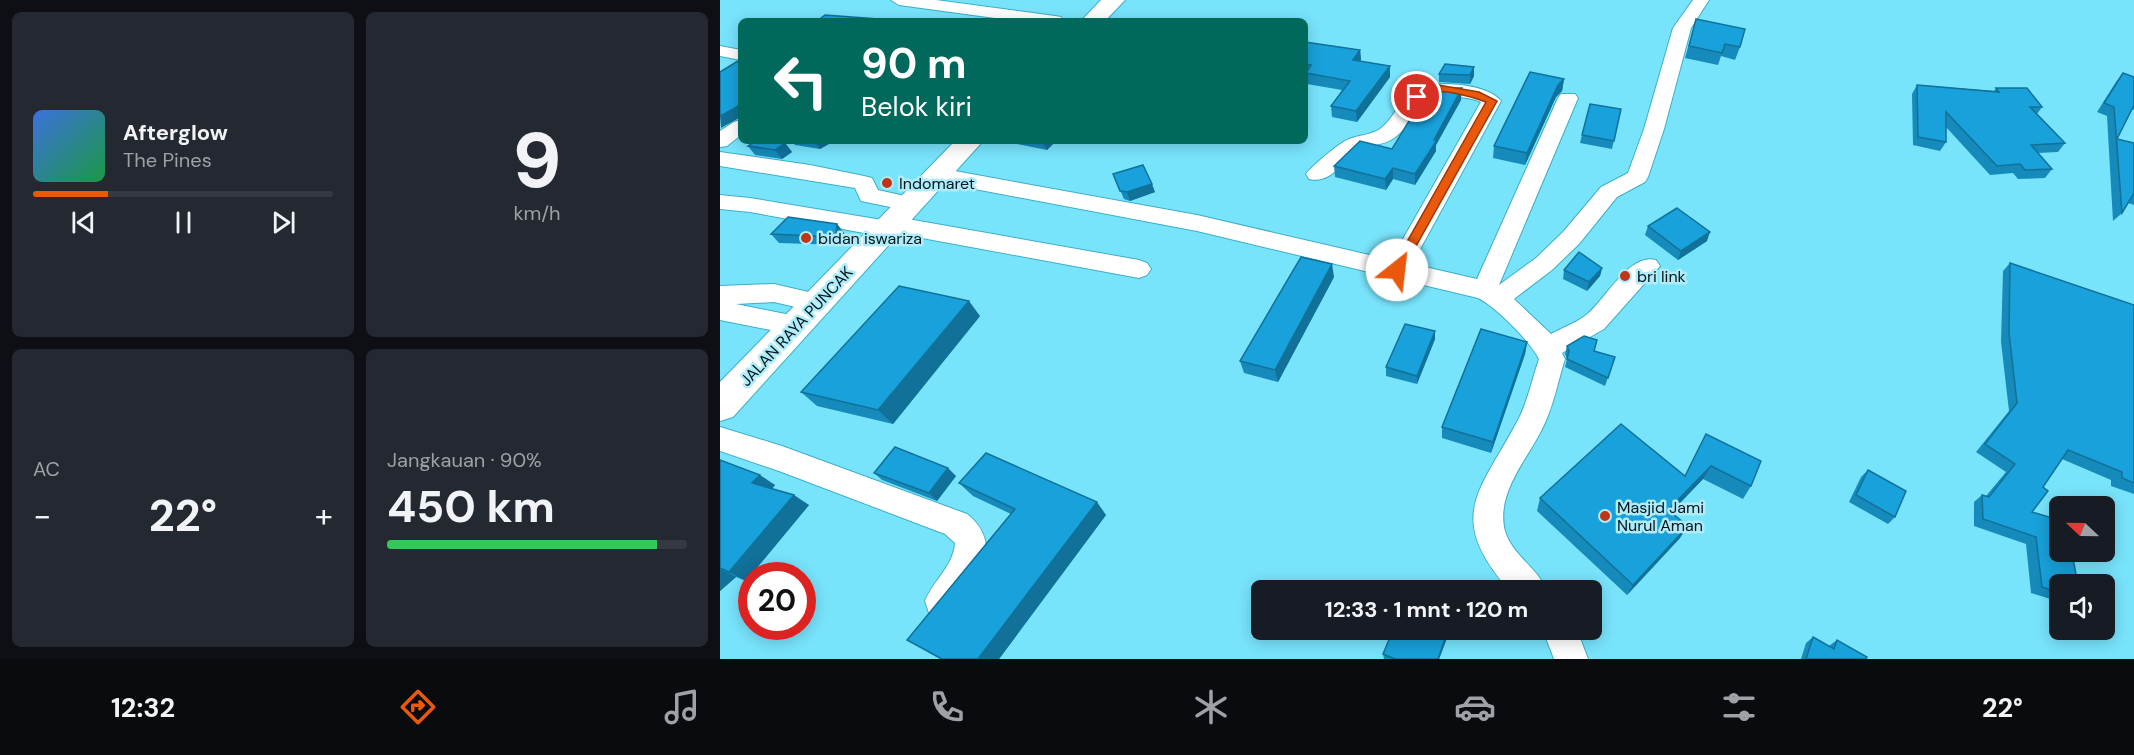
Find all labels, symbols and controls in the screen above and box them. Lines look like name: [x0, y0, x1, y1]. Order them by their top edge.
text: 90 m: [861, 36, 967, 91]
icon: left: [762, 42, 840, 120]
pin: [1391, 71, 1442, 122]
icon: arrive: [1400, 80, 1433, 113]
text: Belok kiri: [861, 89, 972, 124]
text: 9: [512, 110, 562, 211]
text: Afterglow: [123, 118, 228, 147]
text: The Pines: [123, 147, 212, 173]
place label: Indomaret: [899, 173, 975, 194]
marker: Indomaret: [880, 176, 894, 190]
text: km/h: [513, 200, 561, 226]
icon: previous: [67, 206, 100, 239]
icon: pause: [167, 206, 200, 239]
icon: next: [267, 206, 300, 239]
place label: bidan iswariza: [818, 228, 922, 249]
marker: bidan iswariza: [799, 231, 813, 245]
position arrow: [1365, 238, 1429, 302]
street label: JALAN RAYA PUNCAK: [735, 262, 857, 391]
place label: bri link: [1637, 266, 1686, 287]
marker: bri link: [1618, 269, 1632, 283]
text: Jangkauan · 90%: [387, 447, 542, 473]
text: AC: [33, 456, 60, 482]
text: 450 km: [387, 477, 555, 536]
text: 22°: [149, 486, 217, 545]
text: −: [33, 494, 51, 537]
text: +: [315, 494, 333, 537]
north arrow: [2049, 496, 2115, 562]
map controls: [2049, 496, 2115, 640]
place label: Masjid Jami Nurul Aman: [1617, 497, 1704, 536]
marker: Masjid Jami Nurul Aman: [1598, 509, 1612, 523]
speed limit sign: 20: [738, 562, 816, 640]
button: sound: [2049, 574, 2115, 640]
text: 12:33 · 1 mnt · 120 m: [1325, 595, 1528, 624]
icon: directions: [397, 686, 439, 728]
icon: music: [661, 686, 703, 728]
icon: phone: [926, 686, 968, 728]
icon: climate: [1190, 686, 1232, 728]
icon: car: [1454, 686, 1496, 728]
icon: filters: [1718, 686, 1760, 728]
text: 12:32: [111, 690, 175, 725]
text: 22°: [1982, 690, 2023, 725]

